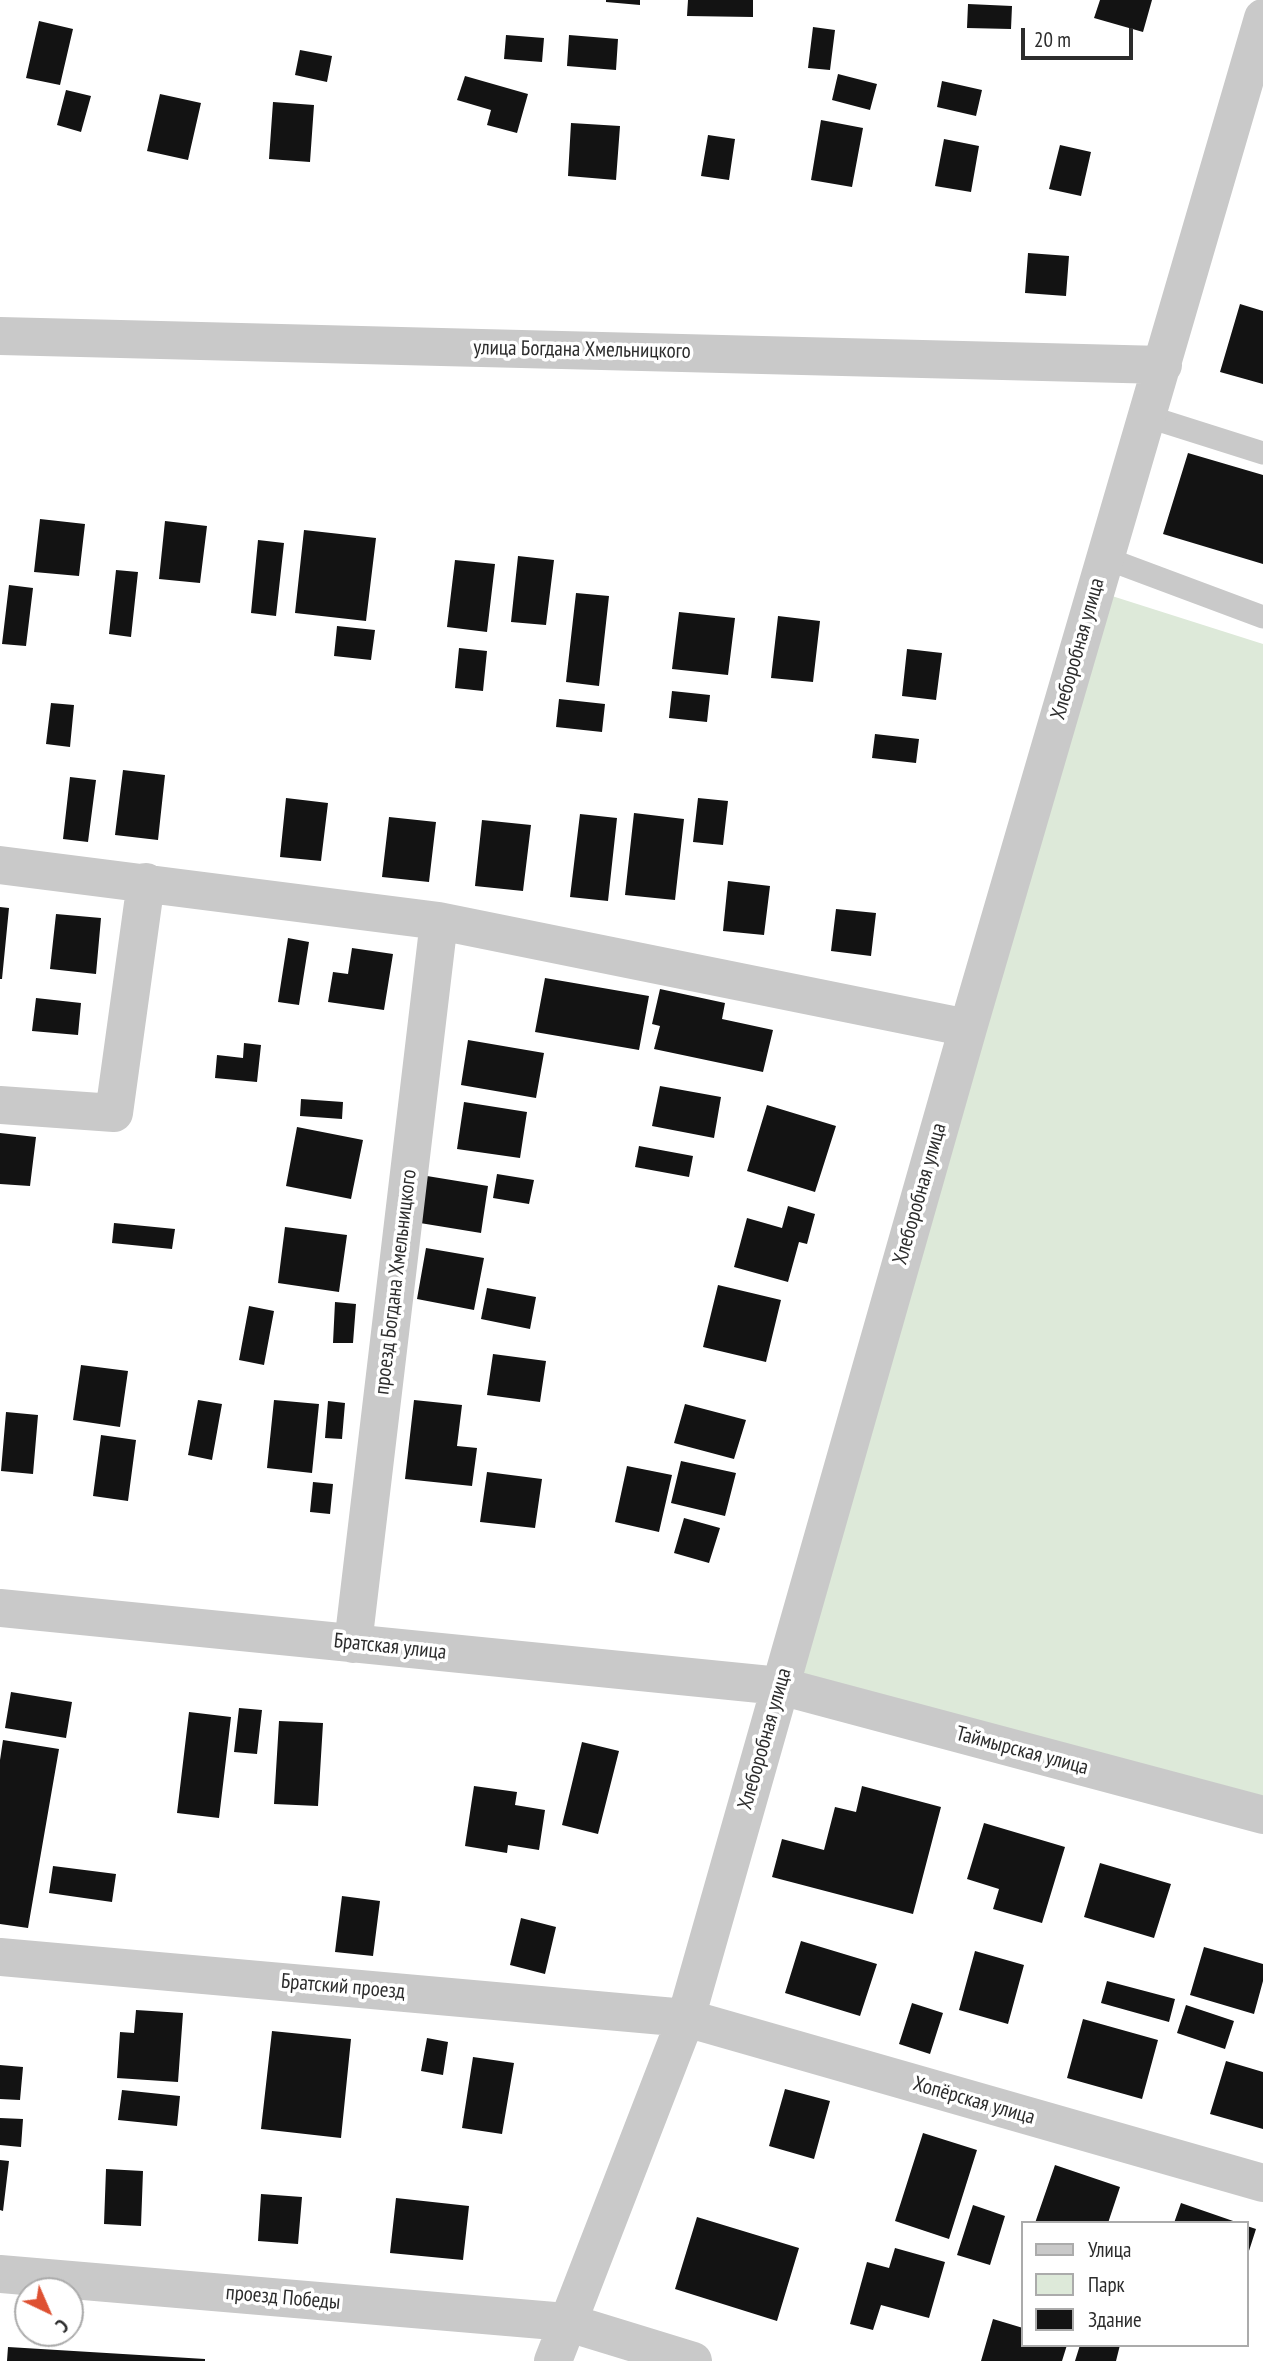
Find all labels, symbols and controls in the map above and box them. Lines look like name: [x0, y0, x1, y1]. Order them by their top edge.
scale bar: [1025, 14, 1137, 58]
text: 20 m: [1034, 26, 1071, 53]
street label: улица Богдана Хмельницкого: [473, 336, 691, 364]
street label: Хлеборобная улица: [1046, 575, 1110, 723]
street label: Хлеборобная улица: [888, 1120, 952, 1268]
street label: проезд Богдана Хмельницкого: [370, 1168, 422, 1396]
street label: Братская улица: [332, 1629, 448, 1665]
street label: Хлеборобная улица: [733, 1665, 797, 1813]
street label: Таймырская улица: [953, 1721, 1091, 1781]
street label: Братский проезд: [280, 1969, 406, 2005]
street label: Хопёрская улица: [910, 2072, 1038, 2130]
legend: [1021, 2221, 1249, 2347]
text: Улица: [1088, 2236, 1131, 2263]
text: Парк: [1088, 2271, 1125, 2298]
north arrow: [14, 2277, 84, 2347]
street label: проезд Победы: [225, 2280, 341, 2316]
text: Здание: [1088, 2306, 1142, 2333]
text: С: [51, 2314, 74, 2337]

